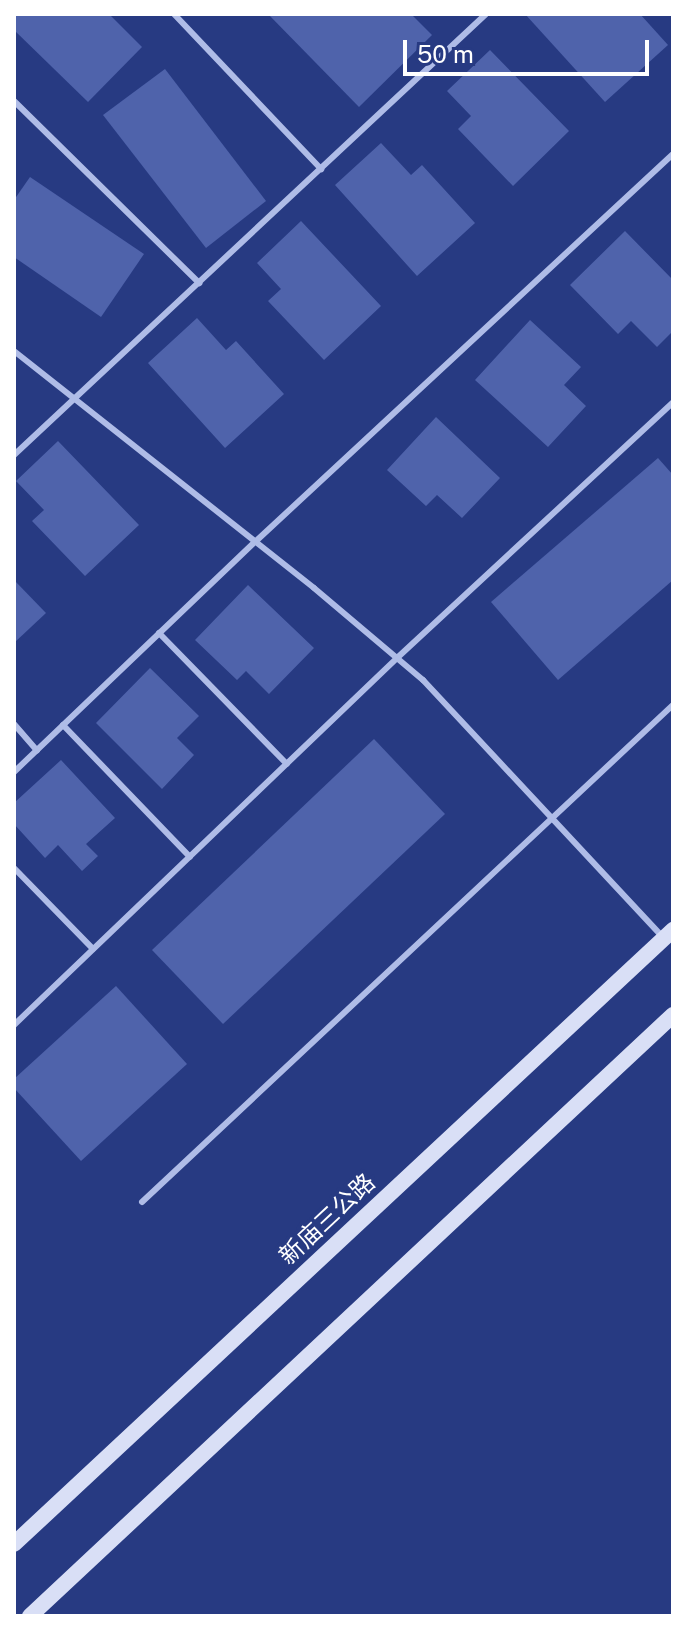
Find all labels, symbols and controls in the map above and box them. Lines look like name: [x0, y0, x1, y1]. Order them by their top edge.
scale bar: [407, 24, 653, 74]
text: 50 m: [417, 40, 474, 68]
street label: 新庙三公路: [273, 1168, 381, 1270]

